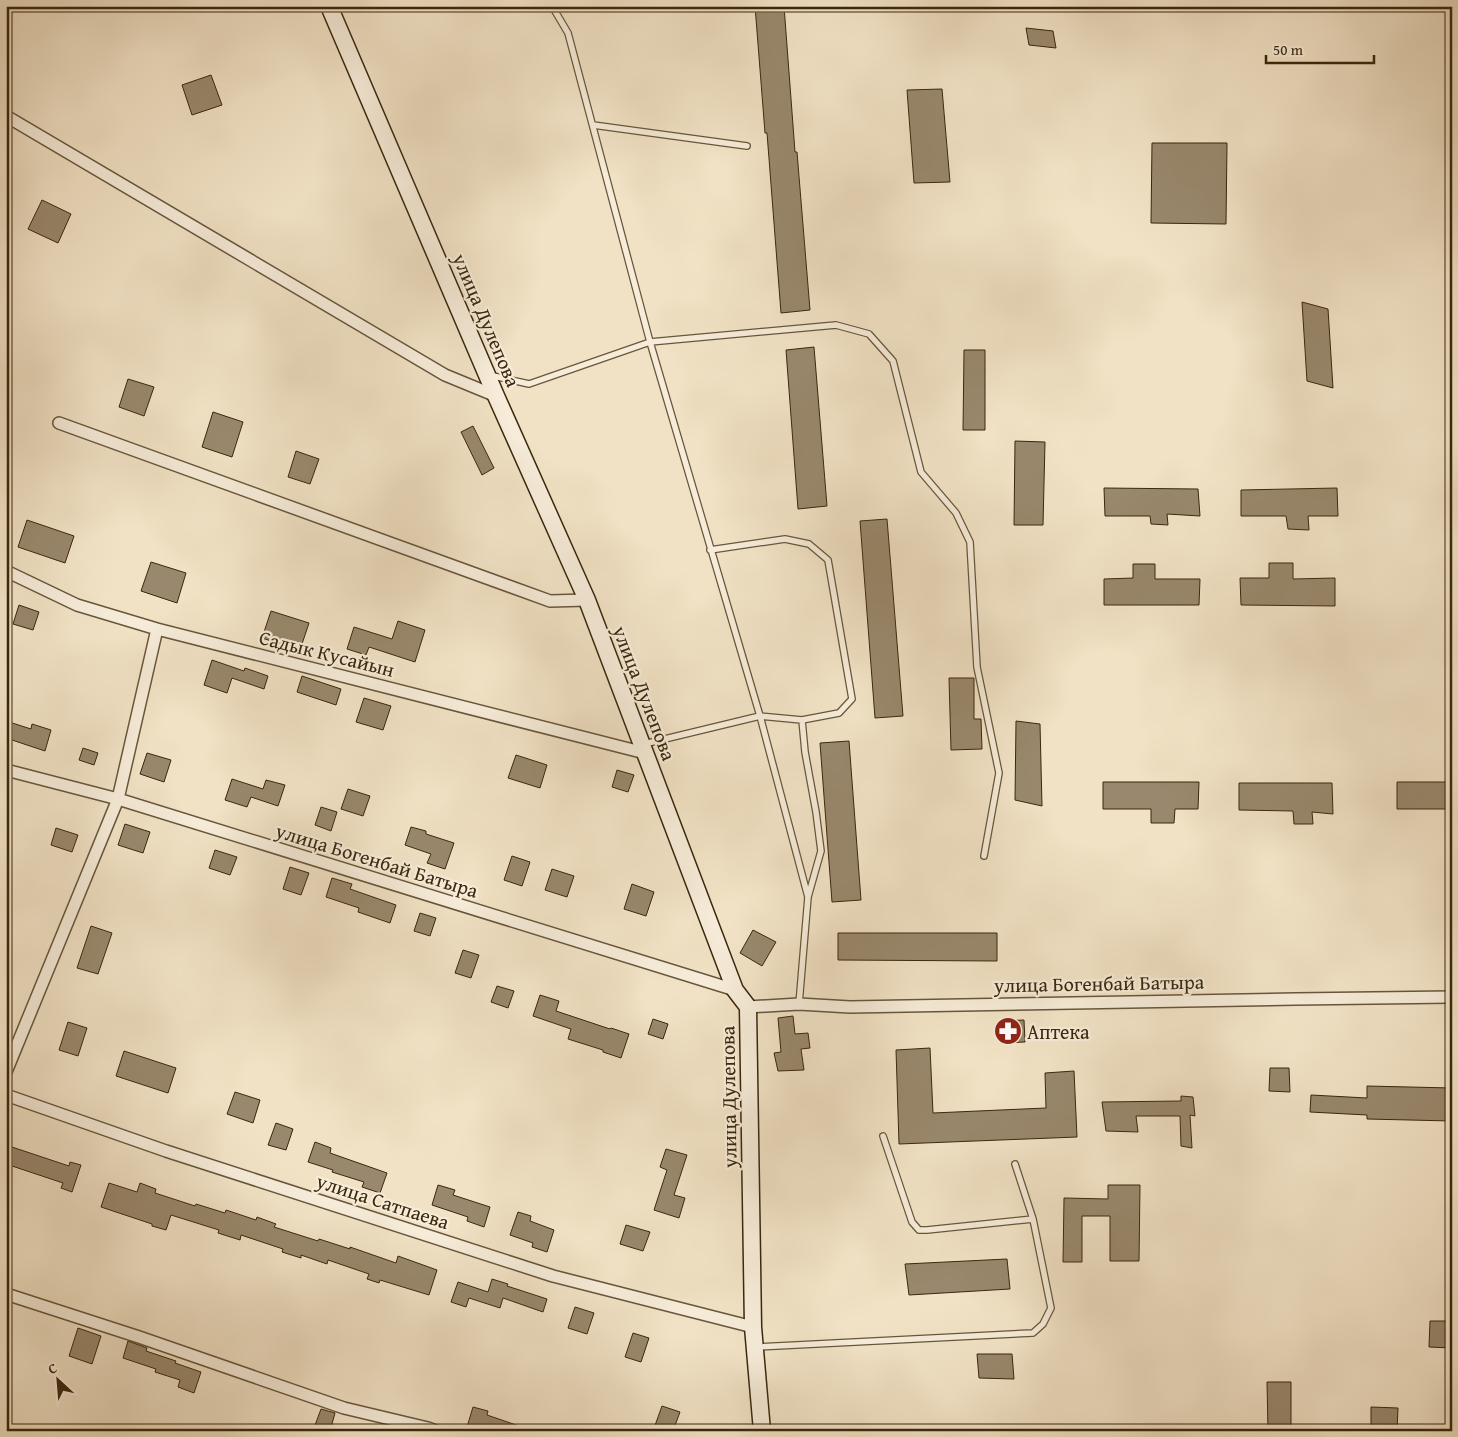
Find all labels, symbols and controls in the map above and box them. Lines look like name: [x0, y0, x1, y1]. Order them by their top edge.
scale bar: [1266, 32, 1373, 64]
text: 50 m: [1273, 39, 1304, 60]
street label: улица Дулепова: [445, 248, 528, 392]
street label: улица Дулепова: [606, 620, 684, 765]
street label: Садык Кусайын: [256, 622, 398, 684]
street label: улица Богенбай Батыра: [271, 815, 482, 905]
street label: улица Богенбай Батыра: [993, 967, 1205, 999]
pharmacy icon: Аптека: [993, 1016, 1023, 1046]
place label: Аптека: [1027, 1017, 1090, 1046]
street label: улица Дулепова: [712, 1025, 744, 1169]
street label: улица Сатпаева: [312, 1166, 454, 1236]
north arrow: [32, 1354, 82, 1404]
text: С: [44, 1358, 60, 1379]

